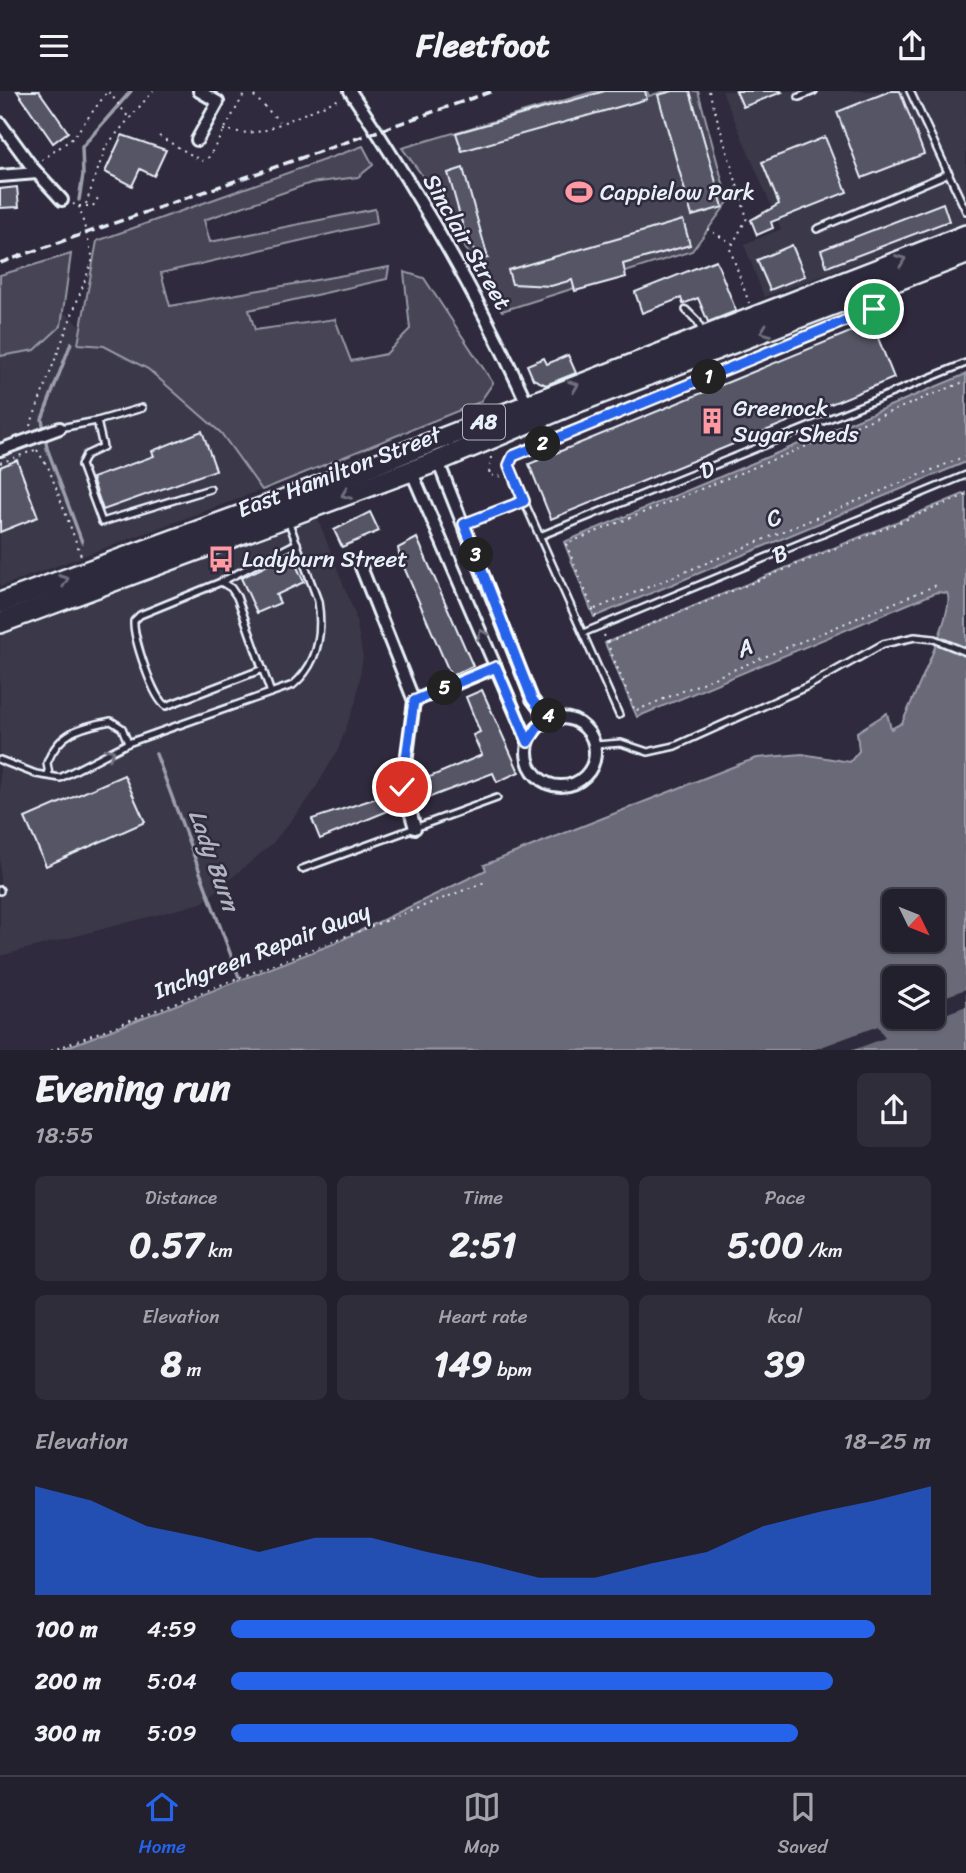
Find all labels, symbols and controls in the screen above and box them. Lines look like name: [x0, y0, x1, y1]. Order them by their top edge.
text: Fleetfoot: [416, 17, 550, 74]
icon: menu: [35, 27, 73, 65]
icon: share: [893, 27, 931, 65]
street label: Sinclair Street: [411, 166, 523, 318]
place label: Cappielow Park: [600, 172, 755, 213]
sports icon: Cappielow Park: [564, 177, 594, 207]
one-way arrow: [895, 255, 907, 269]
pin: [844, 279, 904, 339]
icon: arrive: [855, 290, 893, 328]
one-way arrow: [760, 322, 772, 336]
pin: 1: [692, 359, 726, 395]
text: 1: [704, 360, 713, 393]
one-way arrow: [568, 381, 580, 395]
place label: Greenock Sugar Sheds: [733, 388, 859, 455]
road number: A8: [463, 405, 505, 439]
building icon: Greenock Sugar Sheds: [697, 406, 727, 436]
street label: East Hamilton Street: [231, 414, 449, 530]
pin: 2: [526, 427, 560, 461]
text: 2: [537, 427, 548, 460]
street label: D: [693, 448, 721, 492]
one-way arrow: [341, 486, 353, 500]
street label: C: [760, 496, 789, 540]
street label: B: [766, 532, 794, 576]
pin: 3: [458, 538, 494, 573]
text: 3: [470, 538, 481, 571]
place label: Ladyburn Street: [242, 539, 408, 580]
bus stop icon: Ladyburn Street: [206, 544, 236, 574]
one-way arrow: [58, 574, 70, 588]
street label: A: [729, 626, 760, 670]
one-way arrow: [476, 629, 490, 642]
pin: 5: [428, 671, 462, 705]
text: 5: [439, 671, 450, 704]
pin: 4: [532, 699, 566, 733]
text: 4: [543, 699, 554, 732]
one-way arrow: [103, 747, 115, 761]
pin: [372, 757, 432, 817]
icon: check: [383, 768, 421, 806]
water label: Lady Burn: [176, 803, 253, 920]
north arrow: [882, 889, 945, 952]
map controls: [882, 889, 945, 1029]
street label: Inchgreen Repair Quay: [147, 891, 377, 1012]
button: layers: [882, 966, 945, 1029]
text: Evening run: [35, 1055, 231, 1122]
button: share: [857, 1073, 931, 1147]
text: 18:55: [35, 1115, 94, 1156]
text: Distance: [145, 1181, 217, 1214]
text: Time: [463, 1181, 503, 1214]
text: Pace: [765, 1181, 805, 1214]
text: 0.57: [129, 1214, 203, 1276]
text: 2:51: [449, 1214, 517, 1276]
text: 5:00: [727, 1214, 804, 1276]
text: km: [203, 1234, 233, 1267]
text: /km: [804, 1234, 843, 1267]
text: Elevation: [143, 1300, 219, 1333]
text: Heart rate: [438, 1300, 528, 1333]
text: kcal: [768, 1300, 802, 1333]
text: 8: [161, 1333, 182, 1395]
text: 149: [434, 1333, 492, 1395]
text: 39: [765, 1333, 805, 1395]
text: m: [182, 1353, 201, 1386]
text: bpm: [492, 1353, 532, 1386]
text: Elevation: [35, 1421, 128, 1462]
text: 18–25 m: [843, 1421, 931, 1462]
text: 100 m: [35, 1609, 98, 1650]
text: 4:59: [147, 1609, 197, 1650]
text: 200 m: [35, 1661, 101, 1702]
text: 5:04: [147, 1661, 197, 1702]
text: 300 m: [35, 1713, 100, 1754]
text: 5:09: [147, 1713, 197, 1754]
tab: Home: [138, 1788, 186, 1863]
tab: Map: [463, 1788, 501, 1863]
tab: Saved: [778, 1788, 828, 1863]

